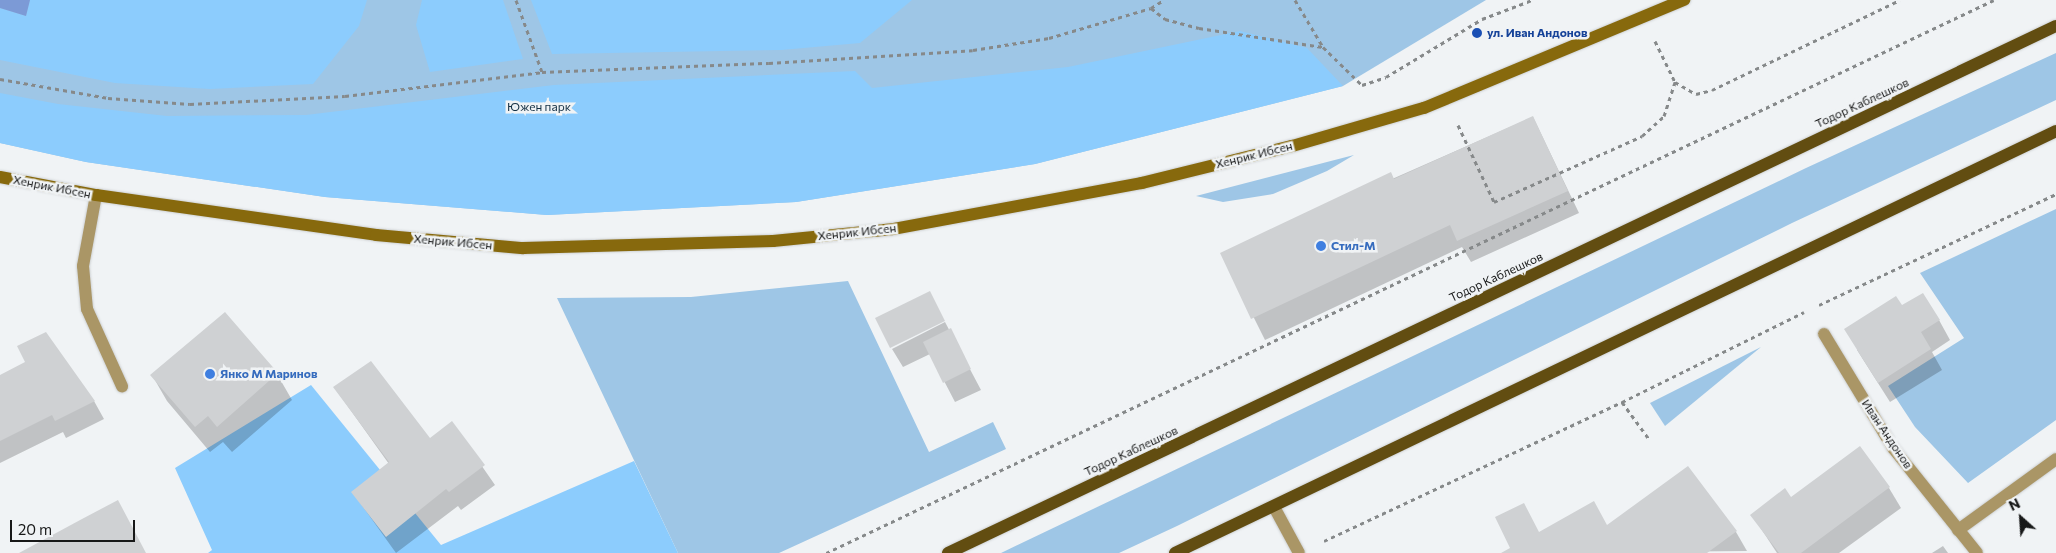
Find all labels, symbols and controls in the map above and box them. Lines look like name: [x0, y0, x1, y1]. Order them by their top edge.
place label: ул. Иван Андонов: [1487, 26, 1588, 40]
marker: ул. Иван Андонов: [1471, 27, 1483, 39]
street label: Тодор Каблешков: [1813, 75, 1911, 131]
park label: Южен парк: [507, 100, 571, 114]
street label: Хенрик Ибсен: [1214, 138, 1294, 172]
street label: Хенрик Ибсен: [12, 172, 92, 202]
street label: Хенрик Ибсен: [817, 221, 897, 243]
street label: Хенрик Ибсен: [413, 231, 493, 253]
place label: Стил-М: [1331, 239, 1376, 253]
marker: Стил-М: [1315, 240, 1327, 252]
street label: Тодор Каблешков: [1447, 249, 1545, 305]
place label: Янко М Маринов: [220, 367, 317, 381]
marker: Янко М Маринов: [204, 368, 216, 380]
street label: Иван Андонов: [1859, 397, 1915, 471]
street label: Тодор Каблешков: [1082, 423, 1180, 479]
north arrow: [1996, 493, 2046, 543]
text: N: [2006, 494, 2023, 514]
scale bar: [12, 510, 138, 542]
text: 20 m: [18, 520, 52, 538]

